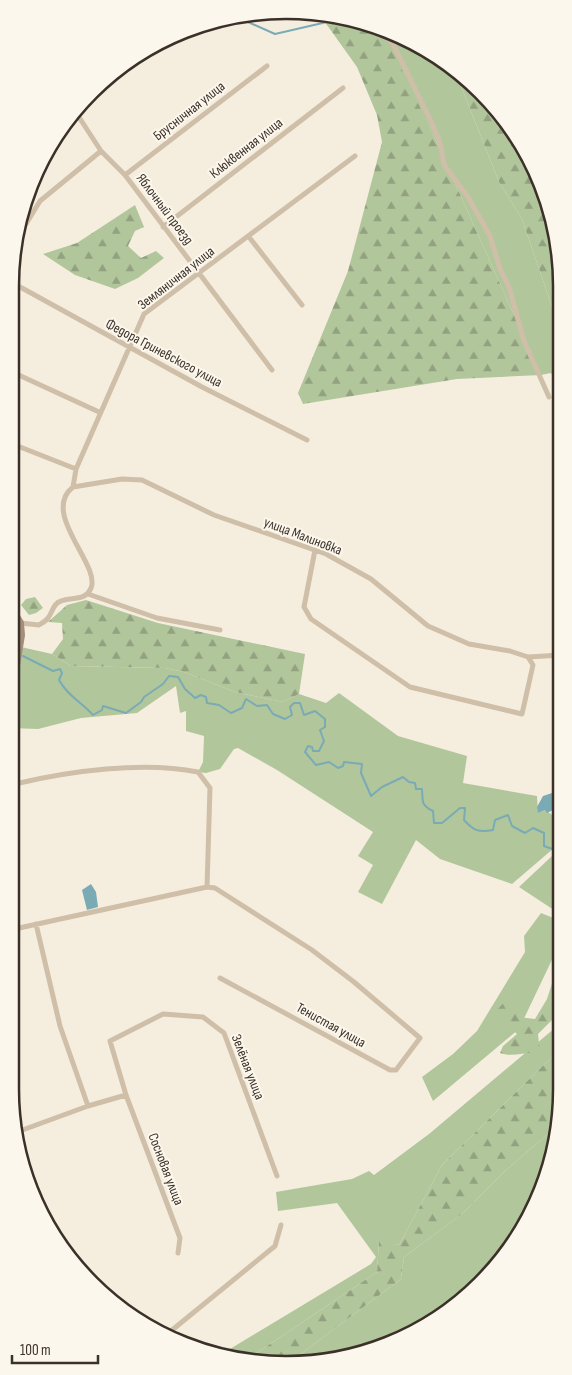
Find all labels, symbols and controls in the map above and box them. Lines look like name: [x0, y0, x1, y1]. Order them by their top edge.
street label: Брусничная улица: [150, 78, 228, 144]
street label: Клюквенная улица: [206, 114, 286, 182]
street label: Яблочный проезд: [133, 170, 197, 248]
street label: Земляничная улица: [134, 243, 218, 313]
street label: Федора Гриневского улица: [103, 315, 225, 391]
street label: улица Малиновка: [262, 513, 344, 559]
street label: Тенистая улица: [293, 999, 369, 1051]
street label: Зелёная улица: [228, 1032, 268, 1102]
street label: Сосновая улица: [144, 1131, 188, 1207]
scale bar: [12, 1332, 99, 1364]
text: 100 m: [20, 1341, 51, 1360]

